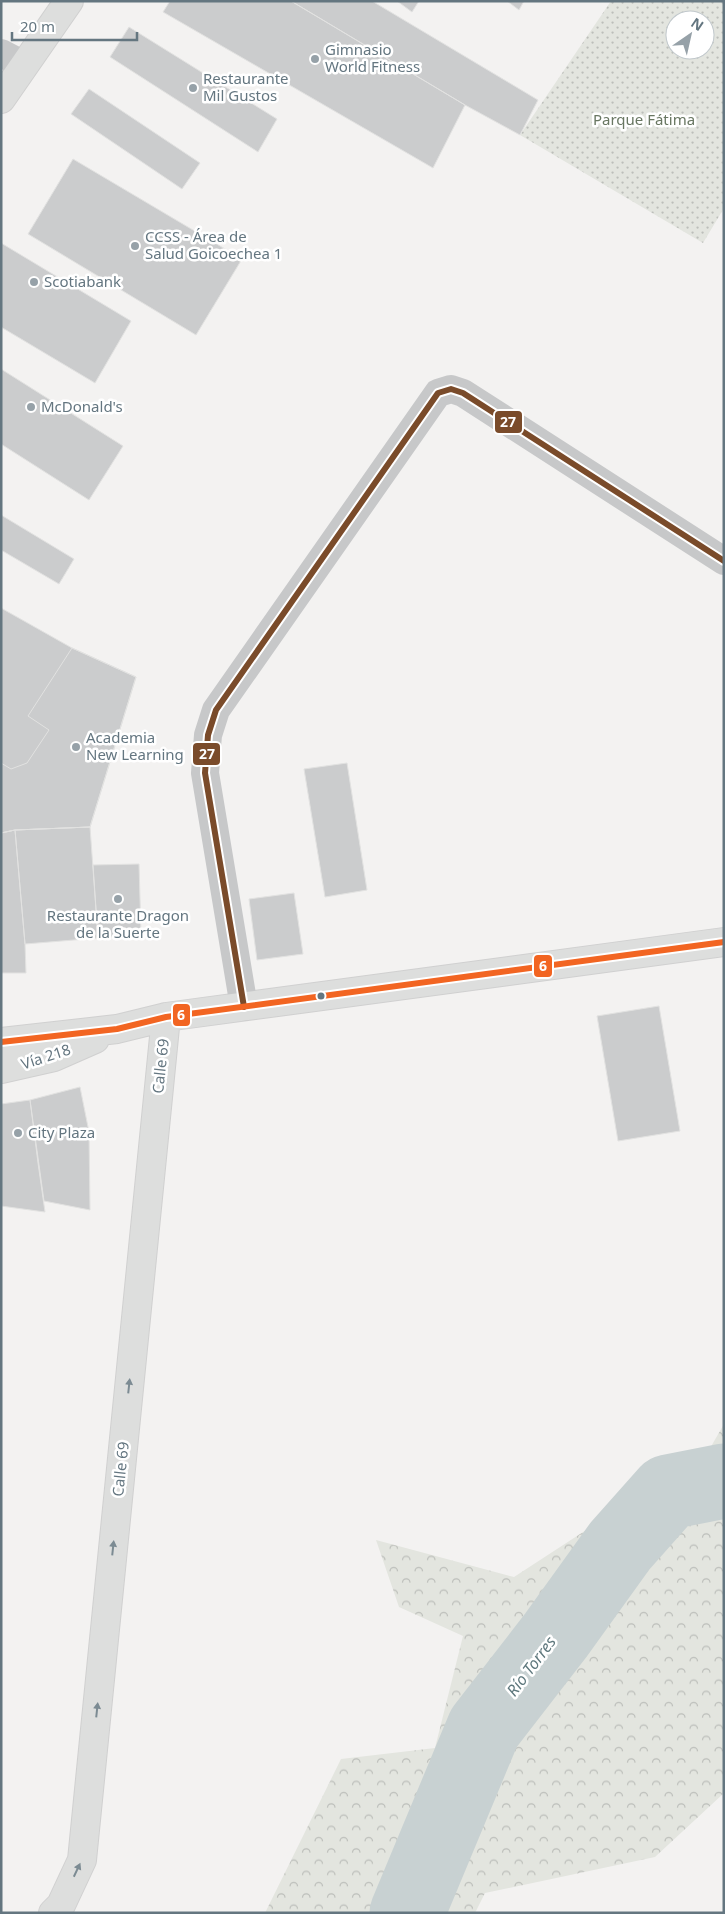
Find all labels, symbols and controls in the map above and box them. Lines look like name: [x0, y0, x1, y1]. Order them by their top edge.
scale bar: [12, 10, 138, 42]
north arrow: [665, 10, 715, 60]
text: N: [688, 13, 708, 35]
text: 20 m: [20, 16, 55, 36]
place label: Gimnasio World Fitness: [325, 39, 420, 76]
marker: Gimnasio World Fitness: [309, 53, 321, 65]
place label: Restaurante Mil Gustos: [203, 68, 289, 105]
marker: Restaurante Mil Gustos: [187, 82, 199, 94]
park label: Parque Fátima: [593, 109, 695, 129]
place label: CCSS - Área de Salud Goicoechea 1: [145, 226, 282, 263]
marker: CCSS - Área de Salud Goicoechea 1: [129, 240, 141, 252]
place label: Scotiabank: [44, 271, 121, 291]
marker: Scotiabank: [28, 276, 40, 288]
place label: McDonald's: [41, 396, 123, 416]
marker: McDonald's: [25, 401, 37, 413]
line badge: 27: [494, 410, 523, 434]
text: 27: [500, 412, 516, 431]
place label: Academia New Learning: [86, 727, 184, 764]
marker: Academia New Learning: [70, 741, 82, 753]
line badge: 27: [192, 742, 221, 766]
text: 27: [199, 744, 215, 763]
marker: Restaurante Dragon de la Suerte: [112, 893, 124, 905]
place label: Restaurante Dragon de la Suerte: [47, 905, 189, 942]
line badge: 6: [533, 954, 553, 978]
text: 6: [539, 956, 547, 975]
unlabelled marker: [316, 991, 326, 1001]
line badge: 6: [172, 1003, 191, 1027]
text: 6: [177, 1005, 185, 1024]
street label: Calle 69: [147, 1037, 173, 1094]
street label: Vía 218: [18, 1039, 73, 1073]
place label: City Plaza: [28, 1122, 95, 1142]
marker: City Plaza: [12, 1127, 24, 1139]
one-way arrow: [125, 1378, 133, 1394]
street label: Calle 69: [107, 1440, 133, 1497]
one-way arrow: [109, 1540, 117, 1556]
water label: Río Torres: [501, 1631, 561, 1700]
one-way arrow: [93, 1702, 101, 1718]
one-way arrow: [73, 1863, 81, 1878]

